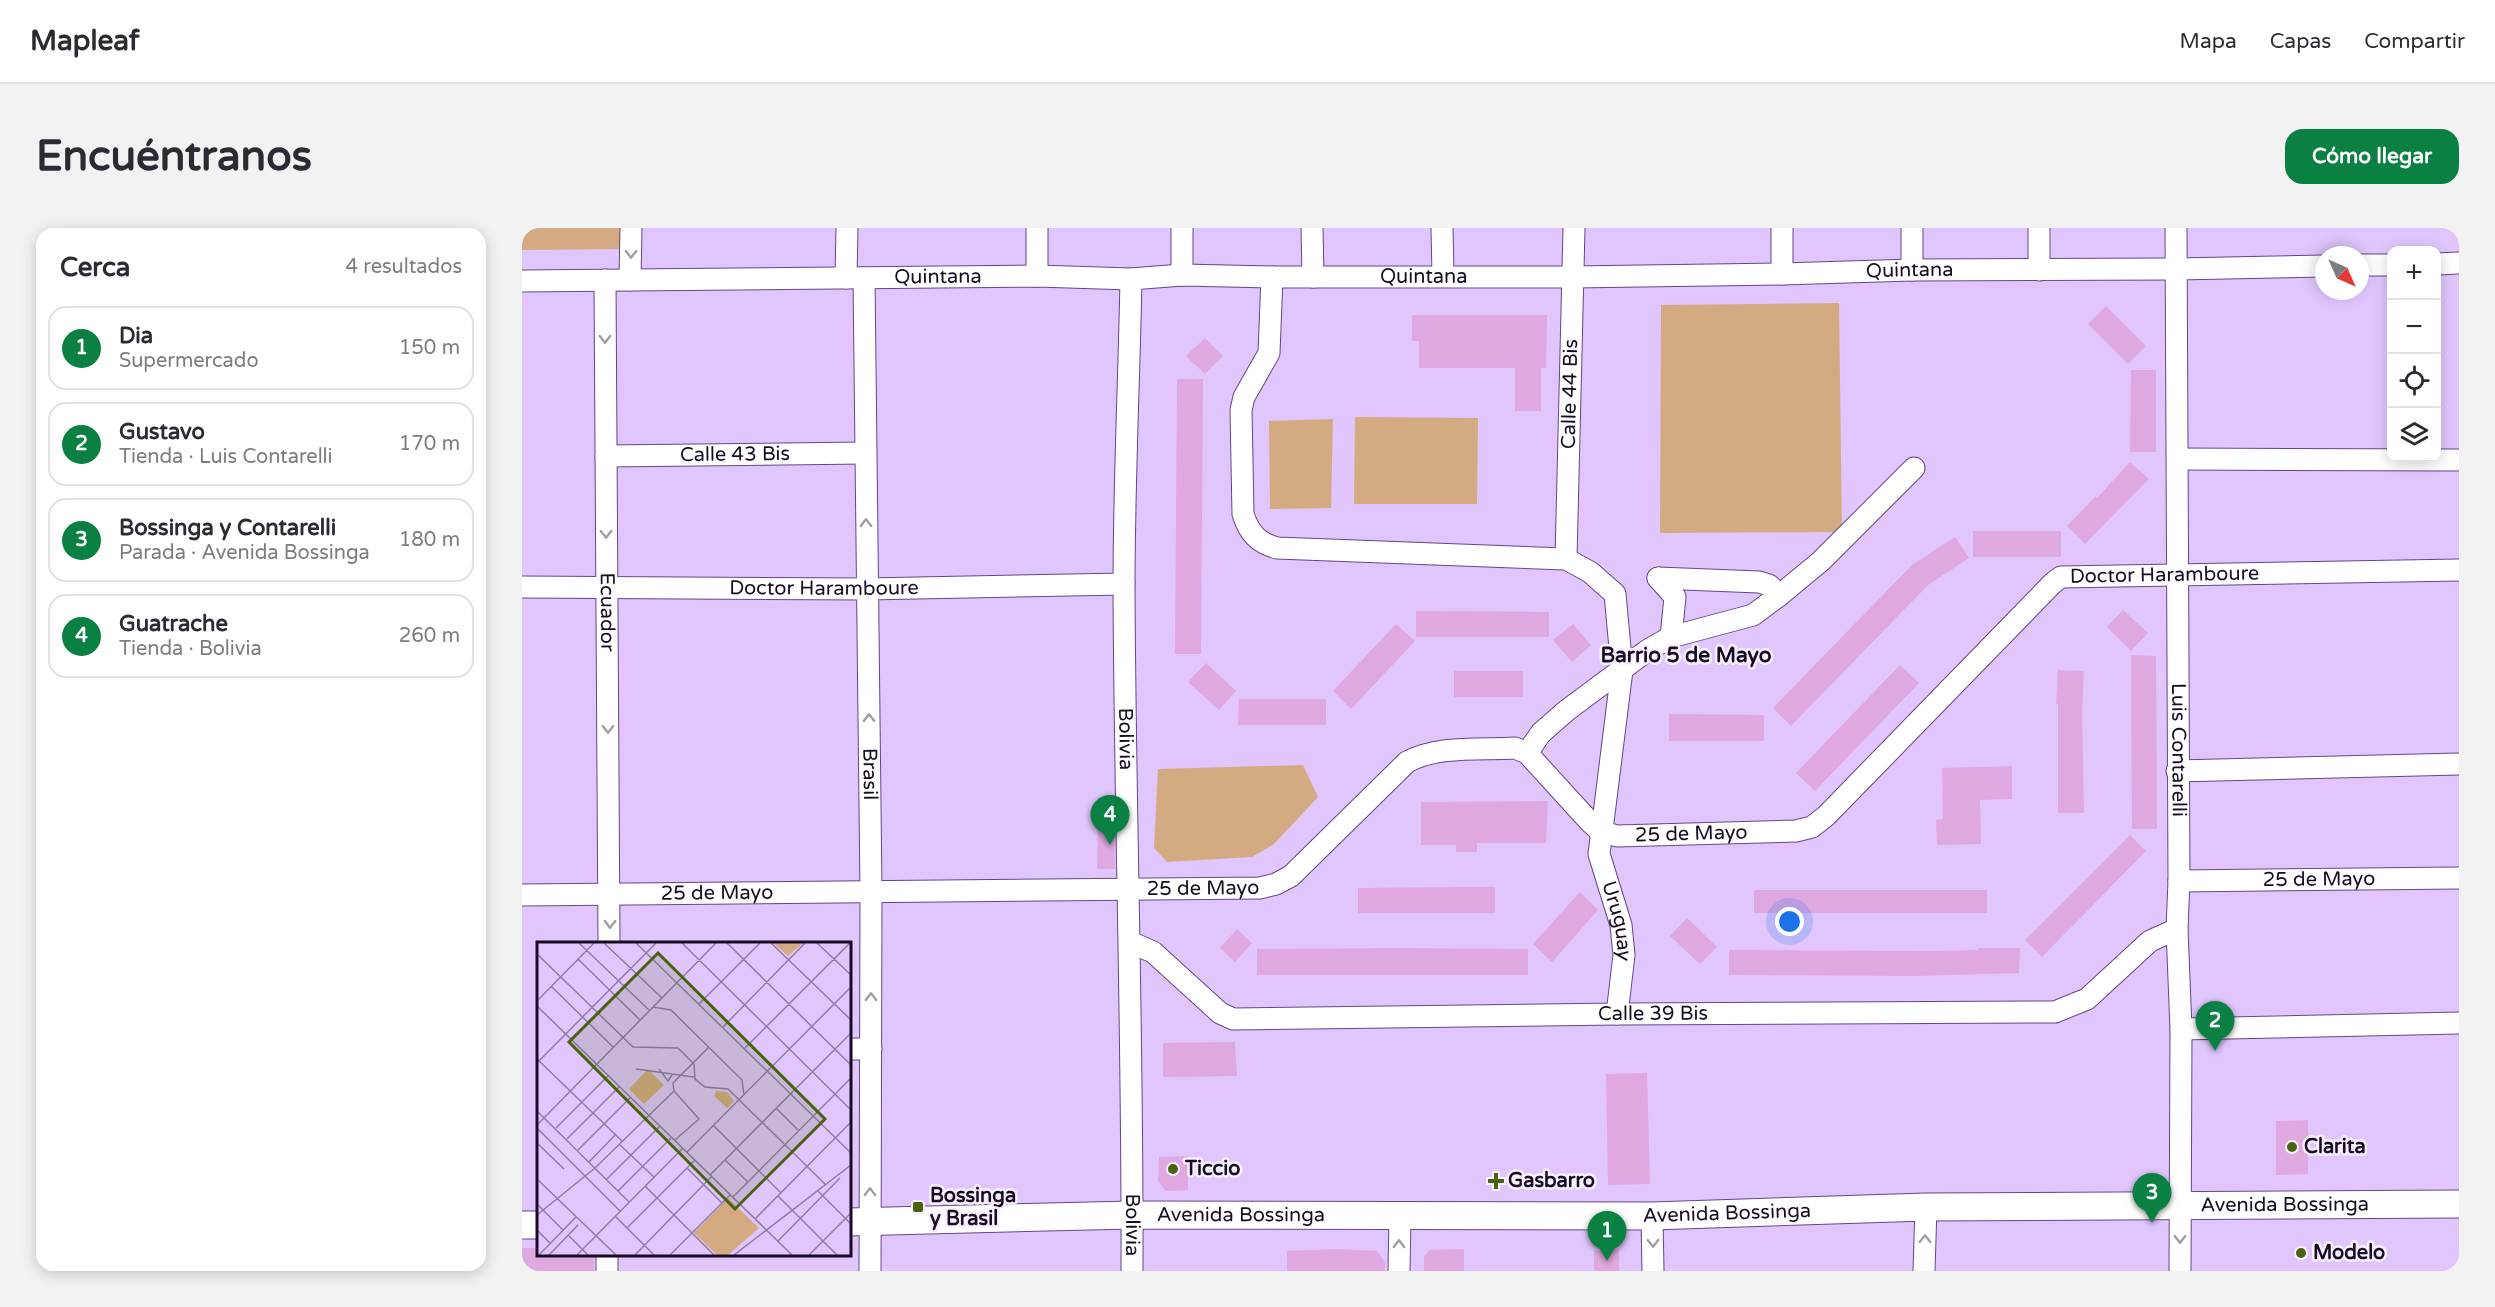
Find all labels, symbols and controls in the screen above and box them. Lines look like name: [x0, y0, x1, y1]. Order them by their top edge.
text: Mapleaf: [30, 24, 139, 58]
text: Mapa: [2180, 29, 2237, 54]
text: Capas: [2270, 29, 2331, 54]
text: Compartir: [2364, 29, 2465, 54]
button: Cómo llegar: [2285, 129, 2459, 184]
text: Encuéntranos: [36, 131, 312, 182]
north arrow: [2315, 246, 2369, 300]
map controls: [2387, 246, 2441, 462]
button: +: [2387, 246, 2441, 300]
one-way arrow: [625, 250, 637, 259]
text: Cerca: [60, 252, 130, 283]
text: 4 resultados: [346, 255, 462, 279]
street label: Quintana: [1866, 258, 1953, 283]
street label: Quintana: [894, 265, 982, 289]
street label: Quintana: [1380, 265, 1468, 289]
button: −: [2387, 300, 2441, 354]
text: Dia: [119, 323, 153, 349]
one-way arrow: [599, 334, 611, 343]
text: 1: [75, 336, 88, 360]
text: 150 m: [399, 336, 460, 360]
street label: Calle 44 Bis: [1557, 339, 1583, 449]
text: Supermercado: [119, 349, 259, 373]
button: locate: [2387, 354, 2441, 408]
button: layers: [2387, 408, 2441, 462]
text: Gustavo: [119, 419, 205, 445]
text: 2: [75, 432, 88, 456]
text: 170 m: [399, 432, 460, 456]
street label: Calle 43 Bis: [680, 442, 790, 467]
text: Tienda · Luis Contarelli: [119, 445, 333, 469]
text: Bossinga y Contarelli: [119, 515, 336, 541]
one-way arrow: [860, 518, 872, 527]
text: 3: [75, 528, 88, 552]
text: 180 m: [399, 528, 460, 552]
one-way arrow: [600, 529, 612, 538]
text: Parada · Avenida Bossinga: [119, 541, 370, 565]
street label: Doctor Haramboure: [2070, 562, 2260, 589]
street label: Ecuador: [595, 572, 619, 652]
street label: Doctor Haramboure: [729, 576, 919, 601]
text: Guatrache: [119, 611, 228, 637]
text: 4: [75, 624, 88, 648]
text: 260 m: [399, 624, 460, 648]
text: Tienda · Bolivia: [119, 637, 262, 661]
district label: Barrio 5 de Mayo: [1601, 643, 1772, 668]
street label: Luis Contarelli: [2166, 683, 2191, 817]
street label: Bolivia: [1113, 707, 1138, 770]
one-way arrow: [862, 713, 875, 722]
one-way arrow: [602, 724, 614, 733]
street label: Brasil: [857, 748, 882, 800]
pin: 4: [1090, 796, 1130, 845]
street label: 25 de Mayo: [1635, 820, 1748, 847]
street label: 25 de Mayo: [2263, 867, 2375, 892]
street label: 25 de Mayo: [1147, 876, 1259, 901]
street label: Uruguay: [1596, 878, 1636, 963]
street label: 25 de Mayo: [661, 881, 773, 906]
your location: [1775, 907, 1804, 936]
one-way arrow: [603, 919, 616, 928]
inset map: [537, 942, 850, 1256]
one-way arrow: [865, 992, 877, 1001]
street label: Calle 39 Bis: [1598, 1002, 1708, 1026]
pin: 2: [2196, 1002, 2234, 1051]
place label: Clarita: [2304, 1135, 2366, 1159]
marker: Clarita: [2285, 1140, 2299, 1154]
place label: Ticcio: [1184, 1157, 1240, 1181]
marker: Ticcio: [1166, 1162, 1180, 1176]
place label: Gasbarro: [1508, 1169, 1595, 1193]
marker: Gasbarro: [1489, 1174, 1503, 1188]
pin: 3: [2132, 1174, 2172, 1223]
place label: Bossinga y Brasil: [930, 1184, 1016, 1231]
one-way arrow: [864, 1187, 876, 1196]
street label: Bolivia: [1120, 1193, 1144, 1256]
street label: Avenida Bossinga: [2200, 1193, 2369, 1217]
street label: Avenida Bossinga: [1643, 1199, 1811, 1228]
marker: Bossinga y Brasil: [911, 1200, 925, 1214]
street label: Avenida Bossinga: [1157, 1203, 1325, 1227]
pin: 1: [1588, 1212, 1626, 1261]
one-way arrow: [2174, 1234, 2186, 1243]
one-way arrow: [1919, 1235, 1931, 1244]
one-way arrow: [1647, 1239, 1659, 1248]
one-way arrow: [1393, 1240, 1405, 1249]
place label: Modelo: [2313, 1241, 2385, 1265]
marker: Modelo: [2294, 1246, 2308, 1260]

